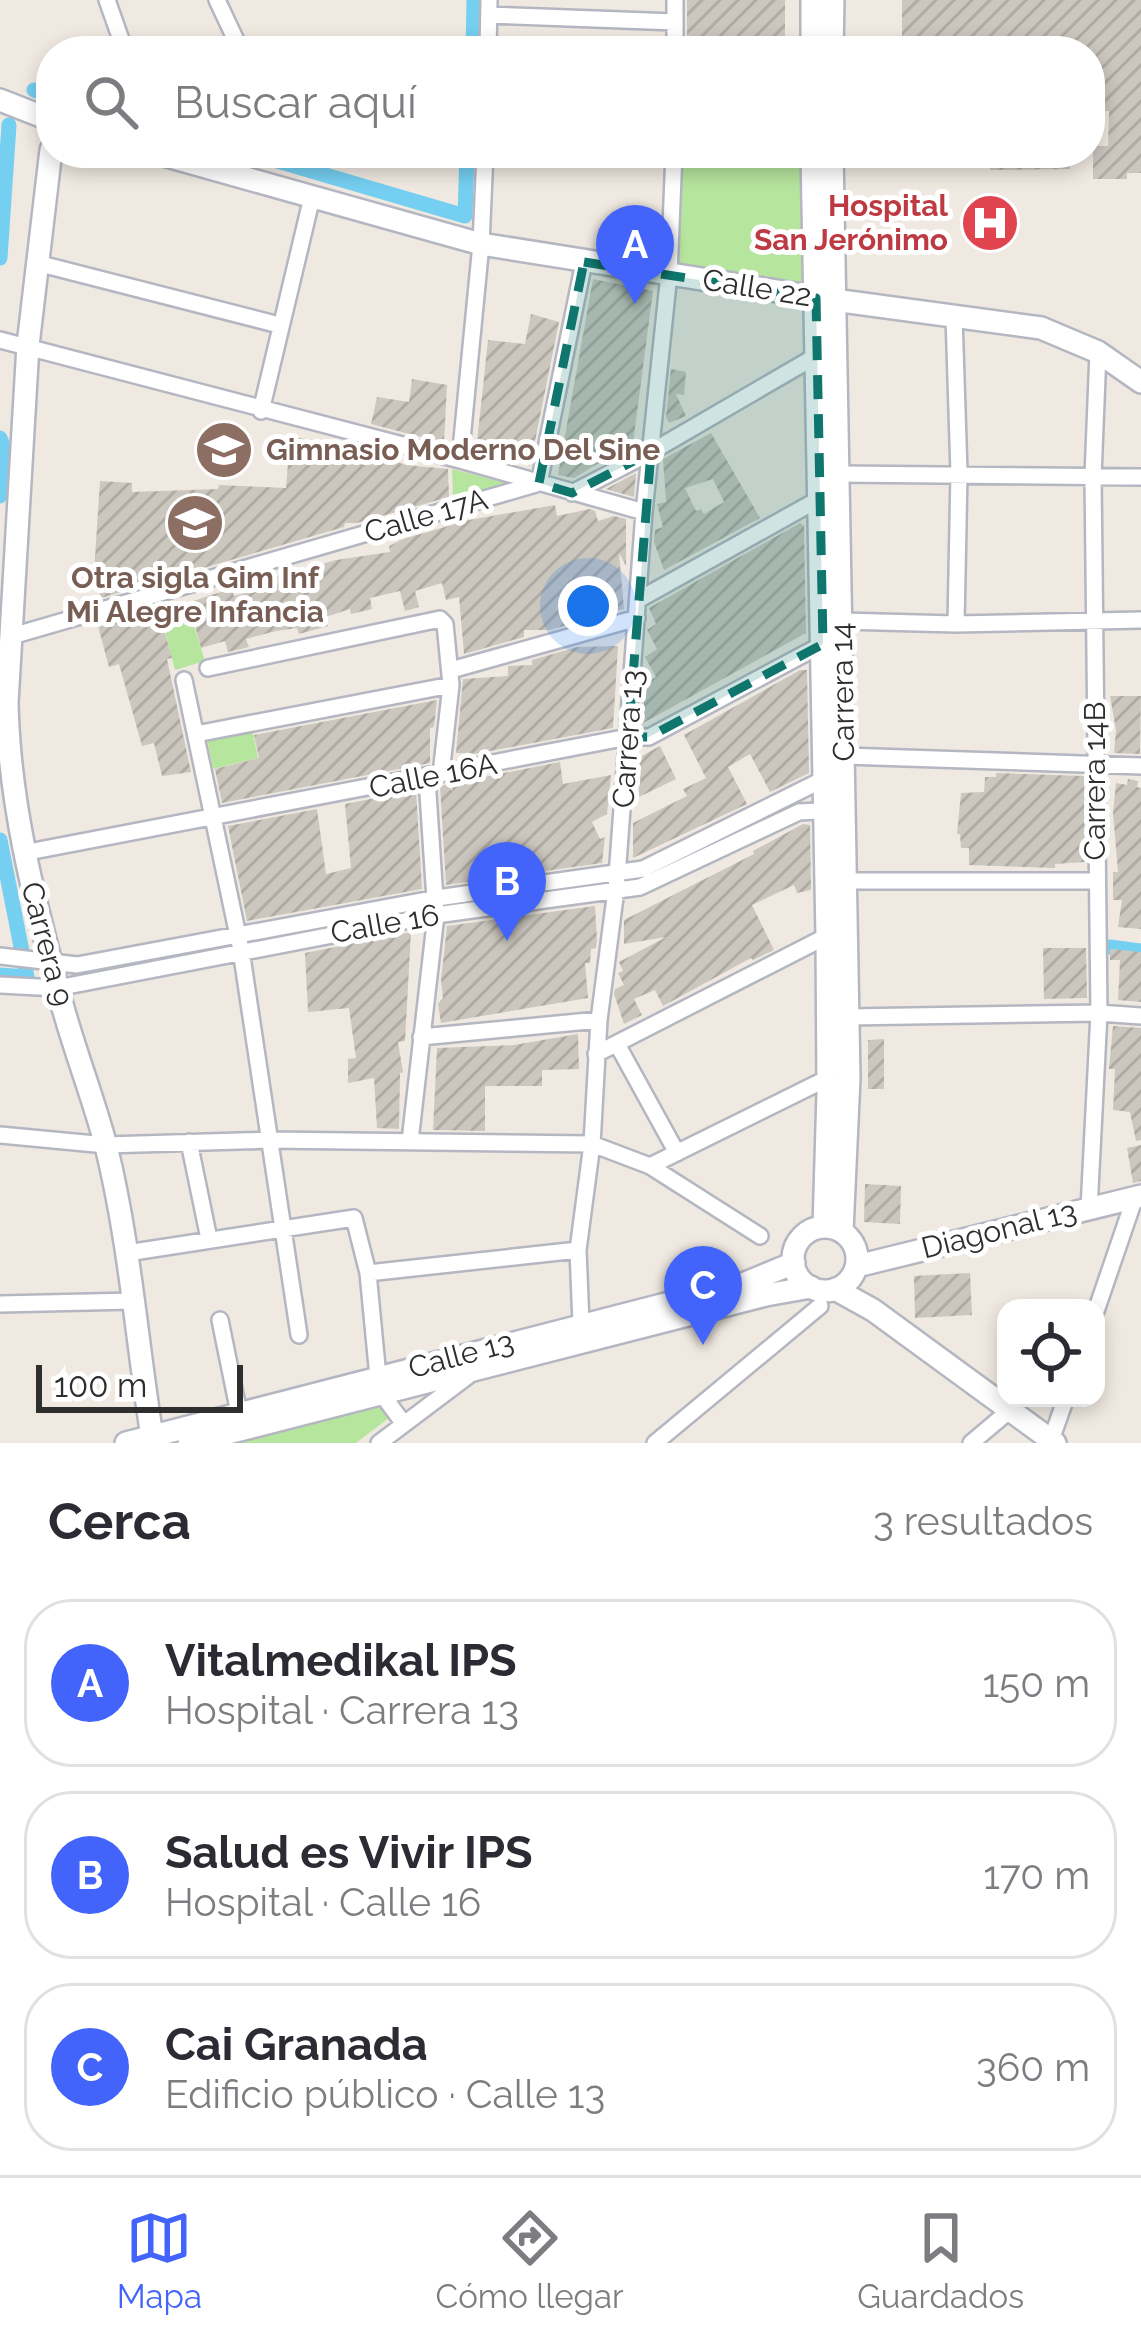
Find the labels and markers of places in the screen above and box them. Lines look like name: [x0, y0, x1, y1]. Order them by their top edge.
place label: Hospital San Jerónimo: [754, 188, 948, 257]
hospital icon: Hospital San Jerónimo: [959, 192, 1021, 254]
pin: A: [596, 205, 674, 304]
school or university icon: Gimnasio Moderno Del Sine: [193, 419, 255, 481]
place label: Gimnasio Moderno Del Sine: [266, 432, 660, 467]
school or university icon: Otra sigla Gim Inf Mi Alegre Infancia: [164, 492, 226, 554]
place label: Otra sigla Gim Inf Mi Alegre Infancia: [66, 560, 324, 629]
pin: B: [468, 842, 546, 941]
pin: C: [664, 1246, 742, 1345]

